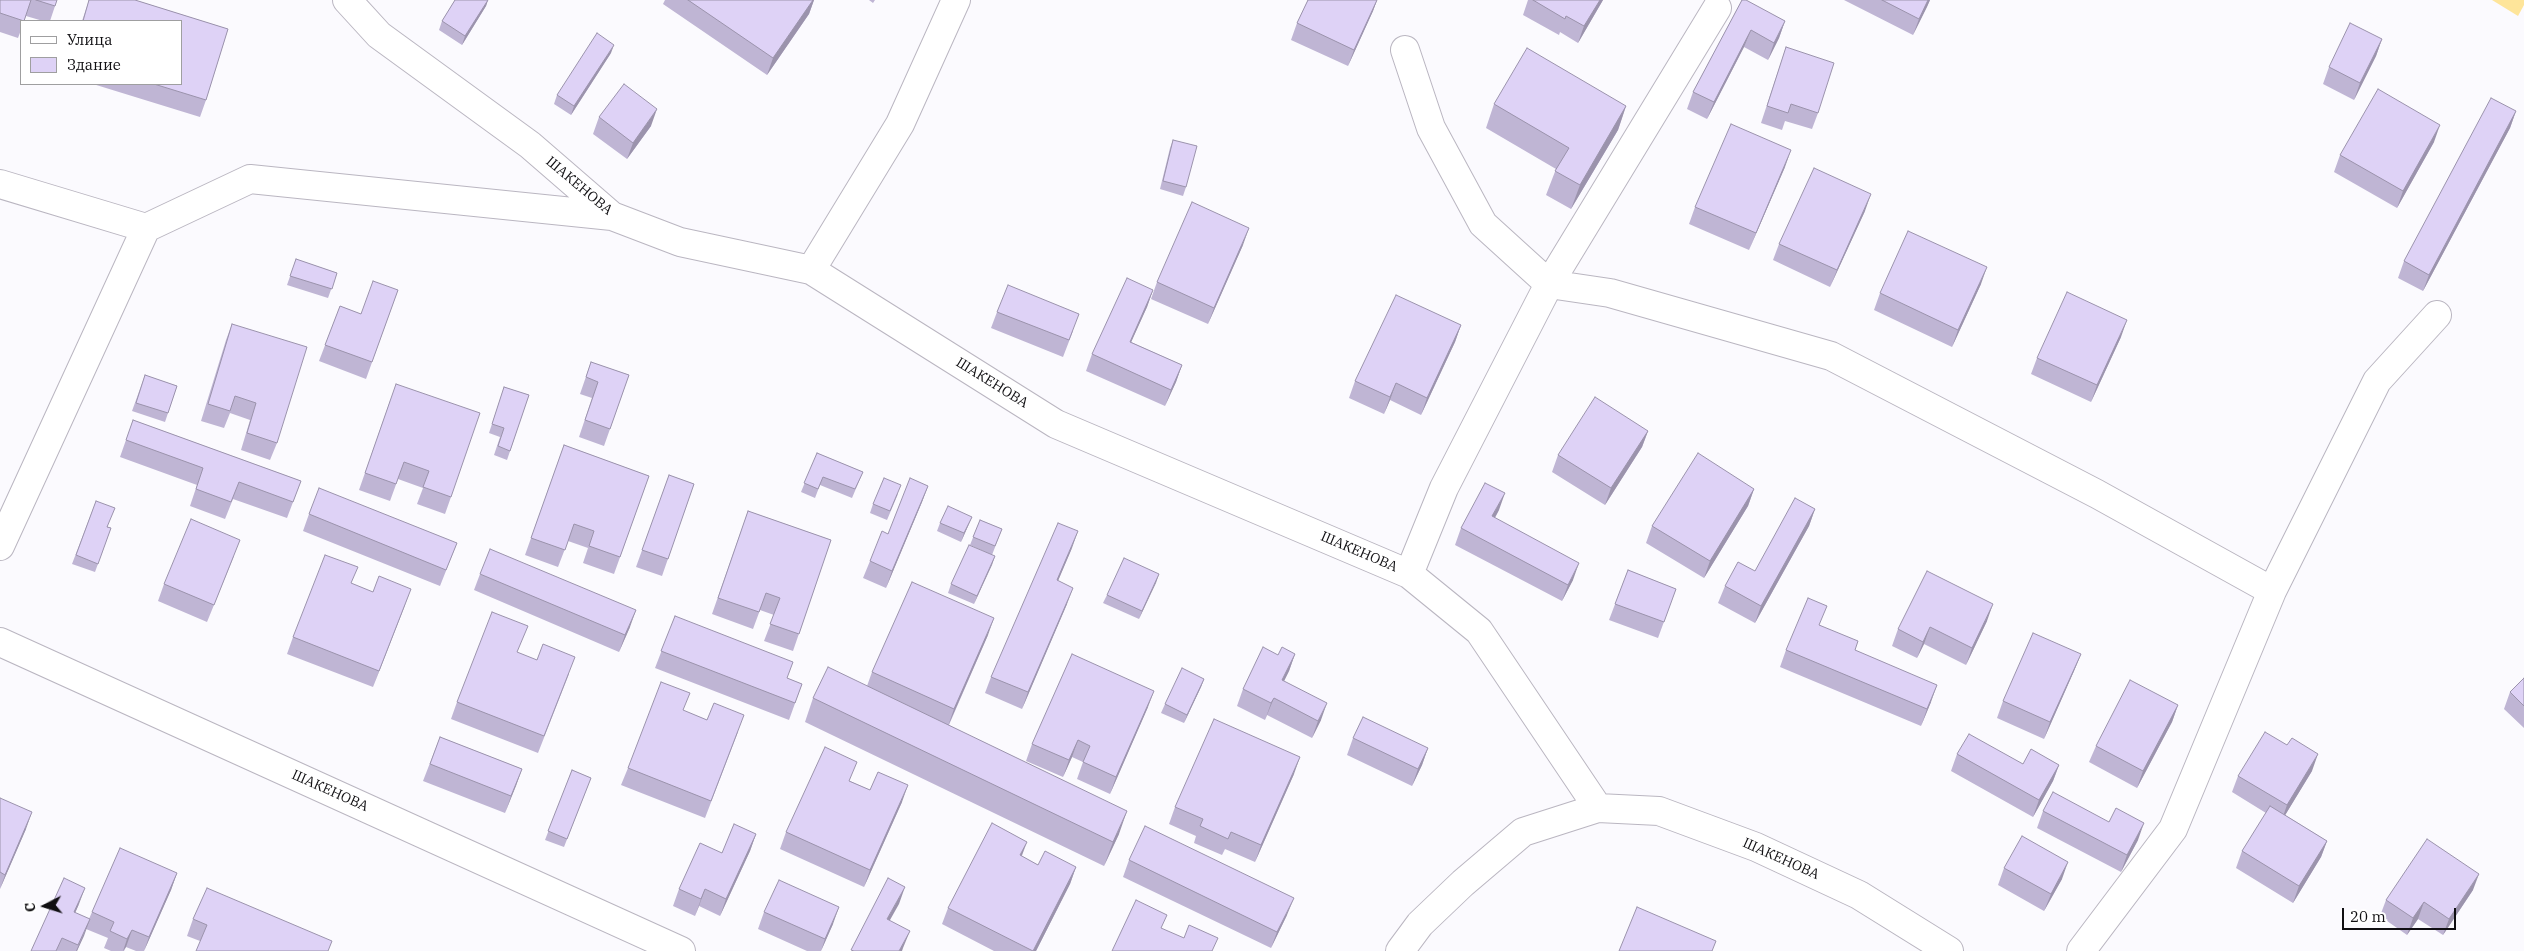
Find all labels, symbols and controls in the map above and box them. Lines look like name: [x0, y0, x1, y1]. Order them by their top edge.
legend: [20, 20, 182, 85]
text: Улица: [67, 30, 112, 49]
text: Здание: [67, 55, 121, 74]
street label: ШАКЕНОВА: [542, 153, 616, 219]
street label: ШАКЕНОВА: [953, 354, 1031, 412]
street label: ШАКЕНОВА: [1318, 528, 1400, 576]
street label: ШАКЕНОВА: [289, 767, 371, 815]
street label: ШАКЕНОВА: [1740, 835, 1822, 883]
north arrow: [20, 881, 70, 931]
scale bar: [2344, 898, 2458, 930]
text: С: [21, 902, 39, 913]
text: 20 m: [2350, 907, 2386, 926]

